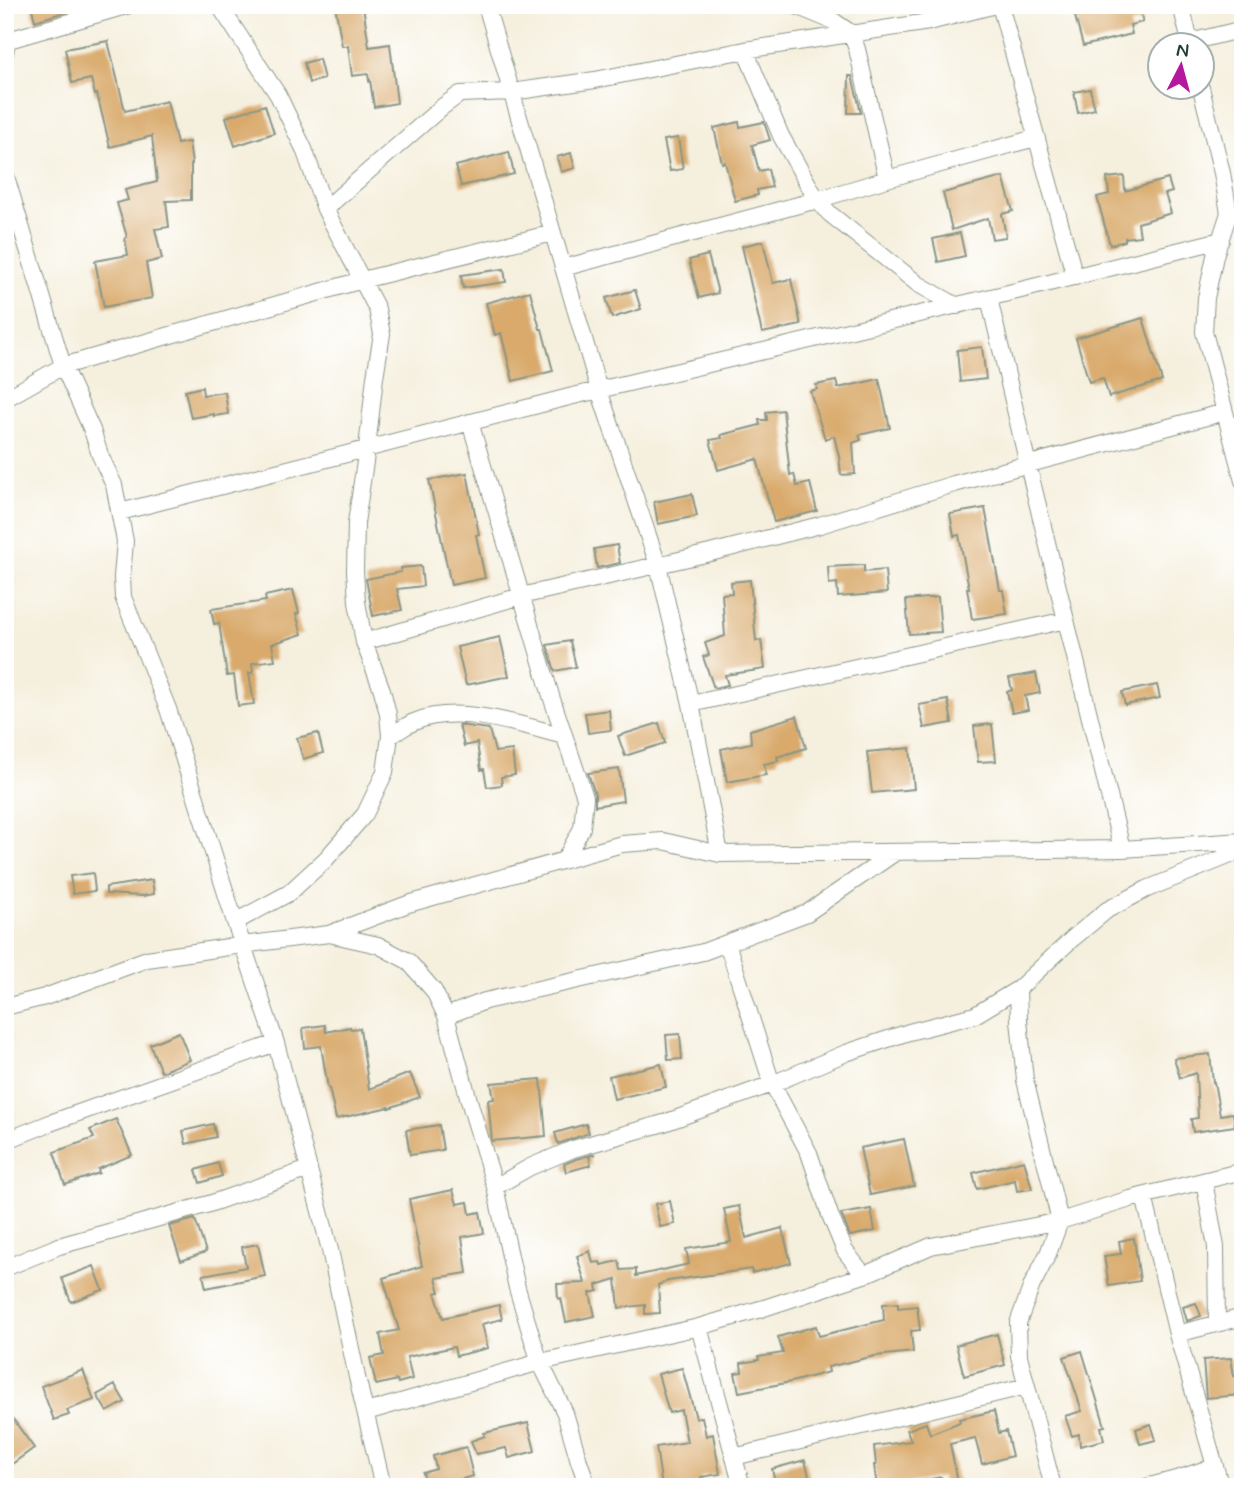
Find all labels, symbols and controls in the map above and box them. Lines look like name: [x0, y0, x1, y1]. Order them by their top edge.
north arrow: [1146, 32, 1216, 102]
text: N: [1175, 37, 1190, 64]

